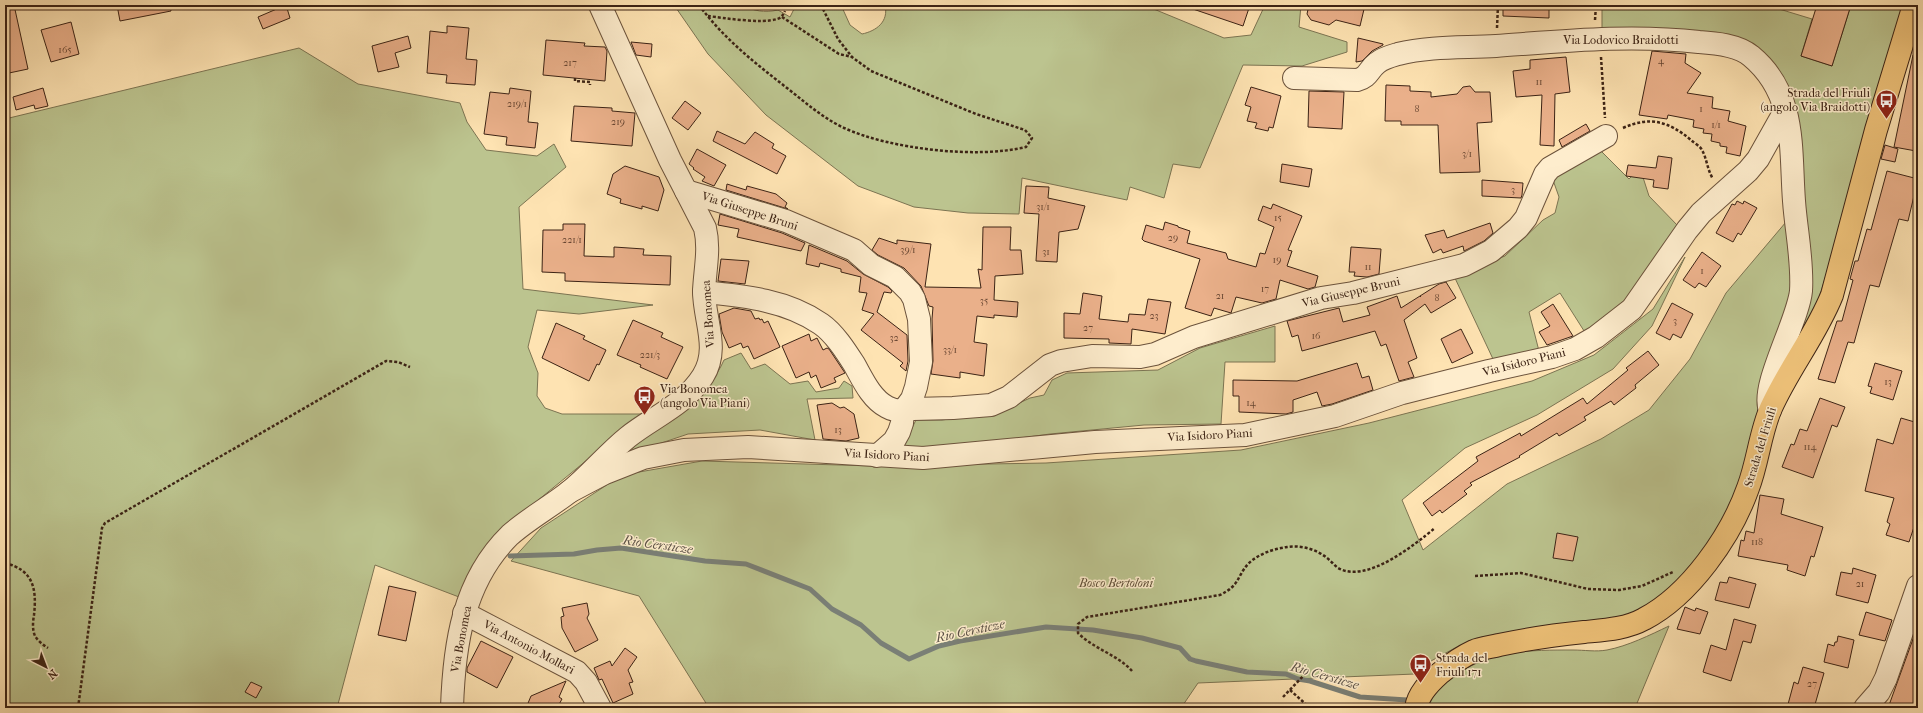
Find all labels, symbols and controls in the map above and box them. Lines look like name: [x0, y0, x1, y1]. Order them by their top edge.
street label: Via Lodovico Braidotti: [1562, 33, 1679, 47]
house number: 165: [58, 44, 72, 56]
house number: 4: [1658, 55, 1665, 67]
house number: 217: [563, 57, 577, 69]
house number: 11: [1535, 76, 1543, 88]
place label: Strada del Friuli (angolo Via Braidotti): [1761, 86, 1870, 114]
bus stop icon: Strada del Friuli (angolo Via Braidotti): [1873, 87, 1899, 120]
house number: 219/1: [507, 98, 527, 110]
house number: 8: [1414, 103, 1420, 115]
house number: 1: [1699, 103, 1703, 115]
house number: 219: [611, 116, 625, 128]
house number: 1/1: [1711, 119, 1721, 131]
house number: 3/1: [1462, 148, 1472, 160]
house number: 3: [1511, 184, 1515, 196]
street label: Via Giuseppe Bruni: [699, 189, 800, 233]
house number: 31/1: [1036, 201, 1050, 213]
house number: 15: [1274, 212, 1282, 224]
house number: 29: [1168, 232, 1178, 244]
house number: 221/1: [562, 234, 582, 246]
house number: 39/1: [900, 244, 916, 256]
house number: 31: [1042, 246, 1050, 258]
house number: 19: [1273, 254, 1281, 266]
house number: 11: [1364, 261, 1372, 273]
house number: 1: [1700, 265, 1704, 277]
street label: Via Giuseppe Bruni: [1300, 274, 1402, 310]
street label: Via Bonomea: [699, 279, 717, 349]
house number: 17: [1261, 283, 1269, 295]
house number: 21: [1216, 290, 1224, 302]
house number: 8: [1434, 292, 1440, 304]
house number: 35: [980, 295, 988, 307]
house number: 23: [1149, 310, 1159, 322]
house number: 3: [1673, 315, 1677, 327]
house number: 27: [1083, 322, 1093, 334]
house number: 16: [1312, 330, 1321, 342]
house number: 32: [889, 332, 899, 344]
house number: 33/1: [943, 344, 957, 356]
street label: Via Isidoro Piani: [1480, 345, 1567, 379]
house number: 221/3: [640, 349, 660, 361]
house number: 13: [1884, 376, 1892, 388]
place label: Via Bonomea (angolo Via Piani): [659, 382, 750, 410]
bus stop icon: Via Bonomea (angolo Via Piani): [632, 383, 658, 416]
house number: 14: [1246, 397, 1257, 409]
street label: Strada del Friuli: [1741, 405, 1779, 489]
house number: 13: [834, 424, 842, 436]
street label: Via Isidoro Piani: [1166, 426, 1253, 444]
house number: 114: [1803, 441, 1818, 453]
street label: Via Isidoro Piani: [843, 446, 930, 464]
water label: Rio Cersticze: [621, 532, 694, 557]
house number: 118: [1751, 536, 1763, 548]
park label: Bosco Bertoloni: [1078, 576, 1155, 590]
house number: 21: [1856, 578, 1864, 590]
street label: Via Bonomea: [447, 604, 474, 675]
water label: Rio Cersticze: [933, 616, 1007, 645]
street label: Via Antonio Mollari: [480, 617, 577, 677]
north arrow: [26, 647, 66, 687]
place label: Strada del Friuli 171: [1436, 651, 1488, 679]
bus stop icon: Strada del Friuli 171: [1408, 652, 1434, 685]
water label: Rio Cersticze: [1288, 658, 1361, 693]
text: N: [44, 666, 60, 682]
house number: 27: [1807, 678, 1817, 690]

